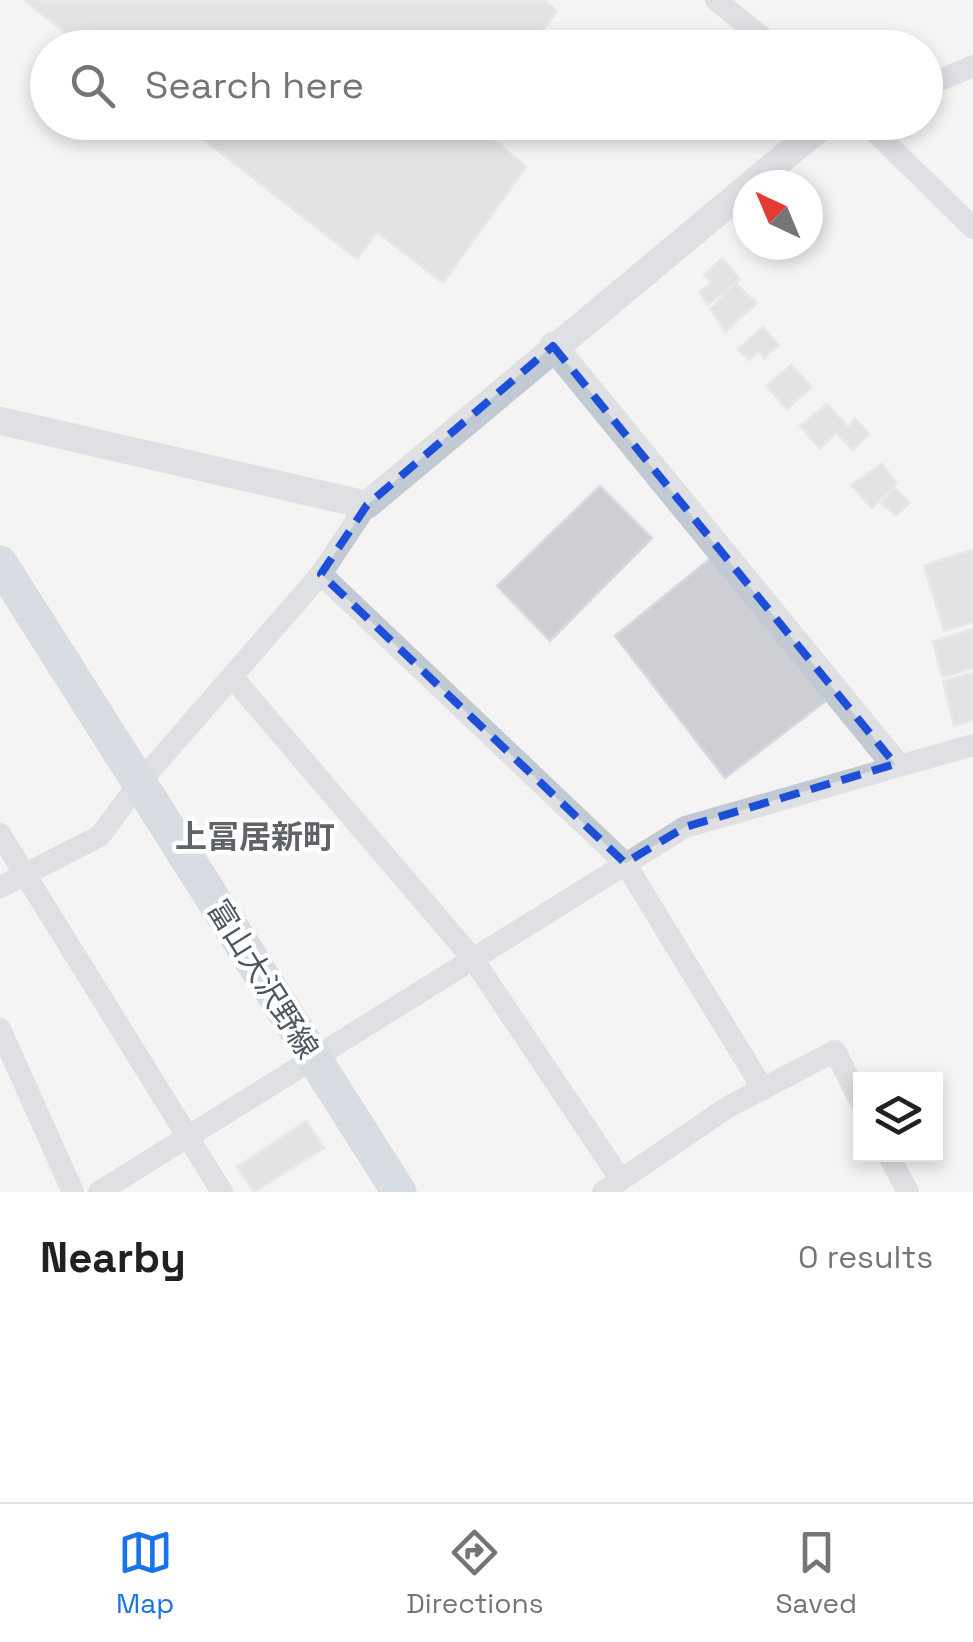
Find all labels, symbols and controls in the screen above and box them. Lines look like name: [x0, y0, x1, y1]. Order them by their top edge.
search box: [30, 30, 943, 140]
icon: search: [65, 58, 120, 113]
text: Search here: [145, 61, 364, 109]
north arrow: [733, 170, 823, 260]
district label: 上冨居新町: [175, 817, 335, 857]
street label: 富山大沢野線: [199, 892, 327, 1066]
map controls: [853, 1072, 943, 1162]
button: layers: [853, 1072, 943, 1162]
text: Nearby: [40, 1231, 186, 1284]
text: 0 results: [798, 1237, 933, 1277]
tab: Map: [116, 1525, 174, 1621]
tab: Directions: [406, 1525, 543, 1621]
tab: Saved: [775, 1525, 857, 1621]

